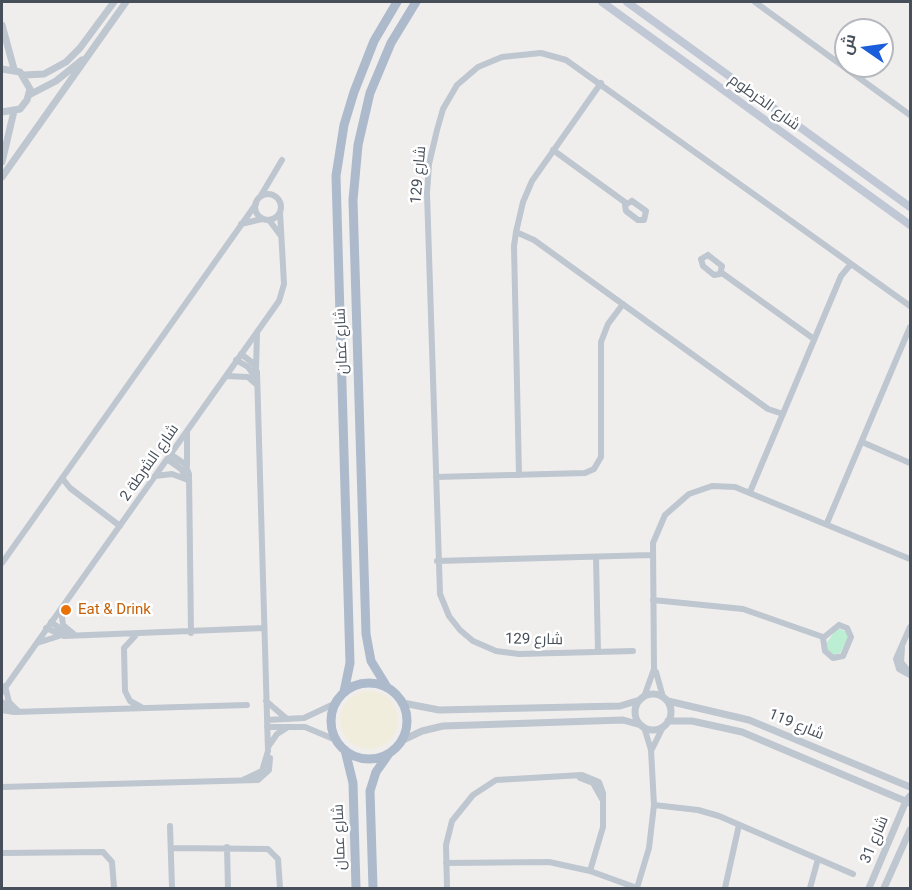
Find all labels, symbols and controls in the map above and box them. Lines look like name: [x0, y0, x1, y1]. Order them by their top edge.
north arrow: [834, 18, 894, 78]
text: ش: [836, 32, 859, 56]
street label: شارع الخرطوم: [725, 71, 803, 135]
street label: شارع 129: [408, 145, 430, 205]
street label: شارع عمان: [332, 308, 352, 374]
street label: شارع الشرطة 2: [117, 421, 183, 505]
place label: Eat & Drink: [78, 601, 151, 619]
marker: Eat & Drink: [59, 603, 73, 617]
street label: شارع 129: [505, 630, 563, 650]
street label: شارع 119: [766, 706, 826, 744]
street label: شارع عمان: [330, 804, 350, 870]
street label: شارع 31: [857, 814, 893, 866]

